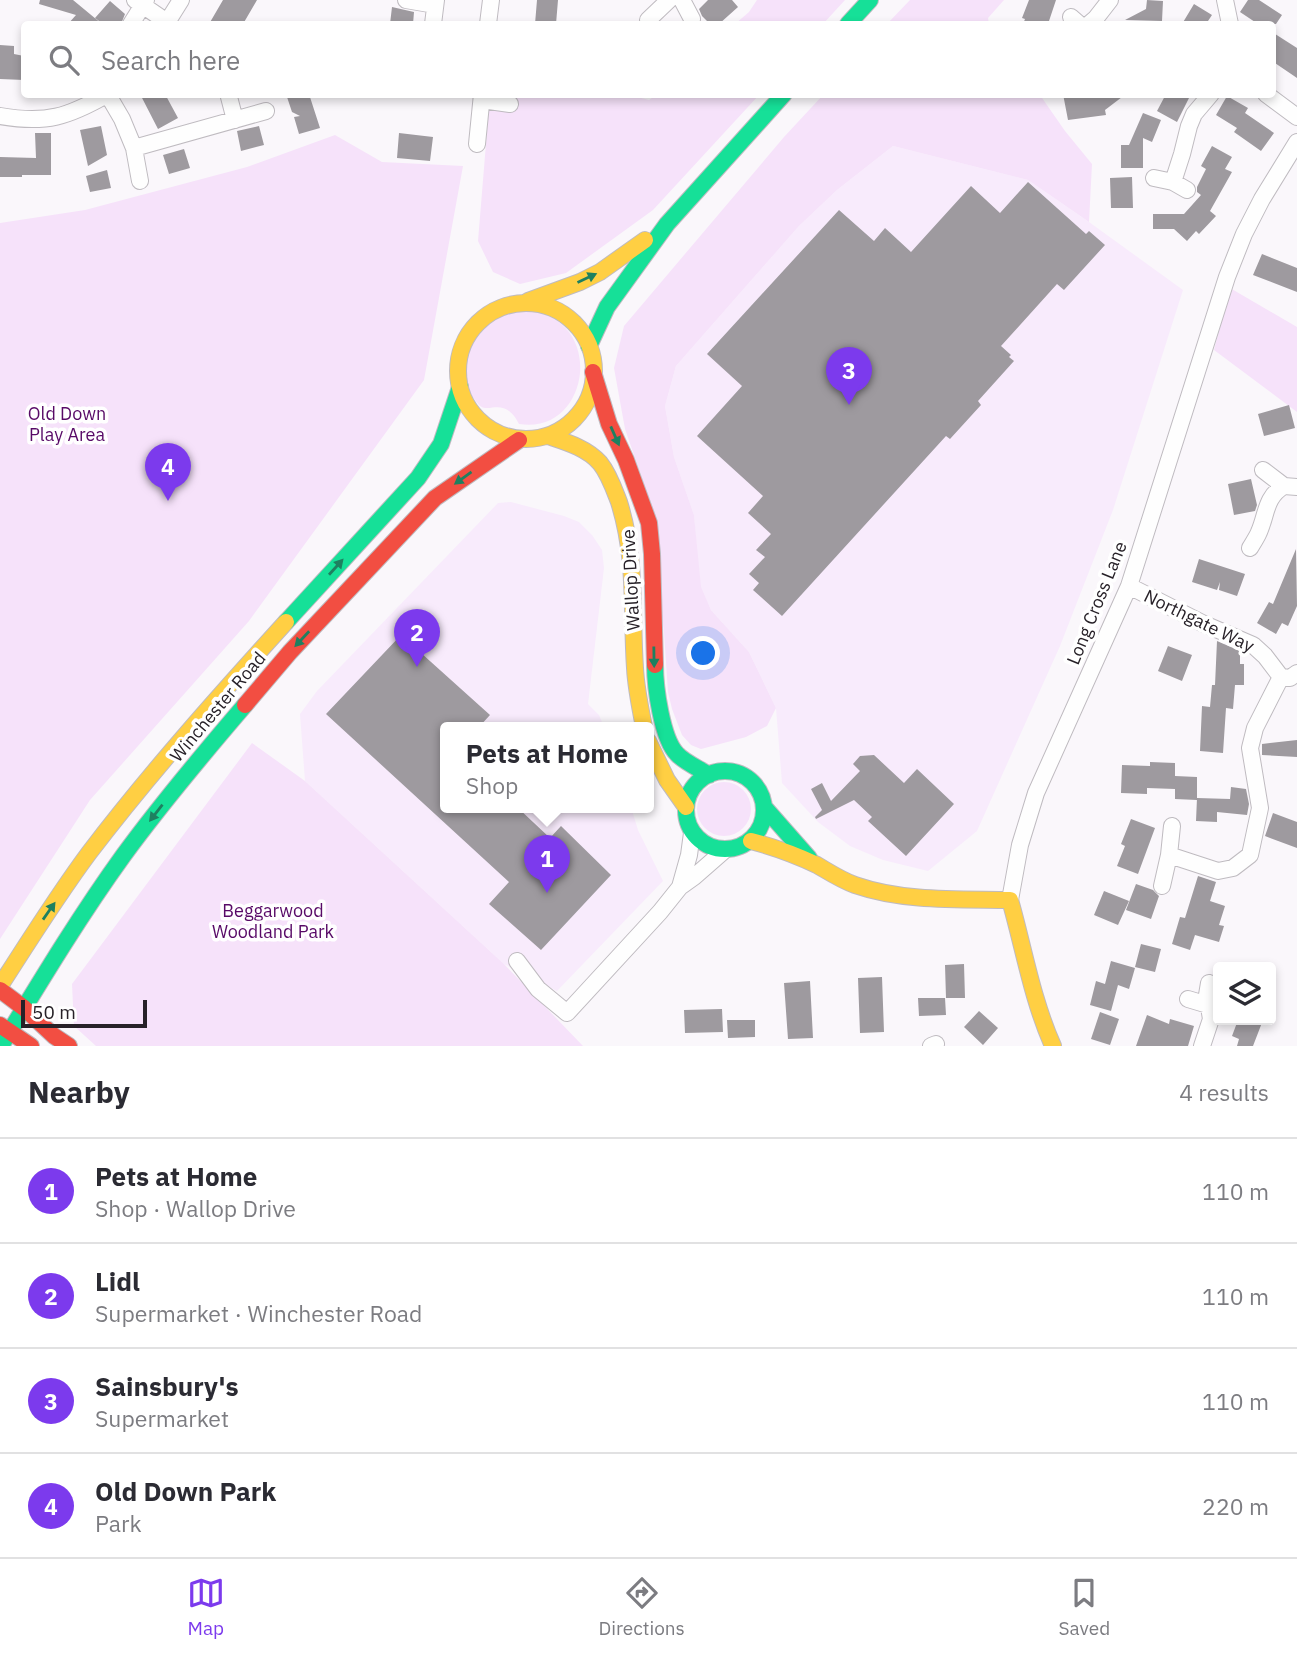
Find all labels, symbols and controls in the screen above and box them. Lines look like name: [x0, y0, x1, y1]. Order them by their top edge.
search box: [21, 21, 1276, 98]
icon: search: [45, 41, 83, 79]
text: Search here: [101, 43, 240, 77]
one-way arrow: [577, 272, 597, 284]
pin: 3: [826, 347, 872, 405]
park label: Old Down Play Area: [28, 402, 106, 446]
one-way arrow: [609, 426, 621, 446]
pin: 4: [145, 443, 191, 501]
one-way arrow: [454, 471, 472, 485]
street label: Wallop Drive: [616, 529, 645, 631]
street label: Long Cross Lane: [1061, 538, 1132, 668]
one-way arrow: [328, 558, 344, 576]
street label: Northgate Way: [1140, 584, 1258, 657]
pin: 2: [394, 609, 440, 667]
one-way arrow: [295, 630, 311, 647]
your location: [686, 636, 720, 670]
one-way arrow: [648, 646, 659, 668]
street label: Winchester Road: [165, 647, 270, 767]
popup: [440, 722, 654, 813]
text: Pets at Home: [466, 736, 628, 770]
text: Shop: [466, 770, 518, 800]
one-way arrow: [149, 804, 163, 822]
pin: 1: [524, 835, 570, 893]
park label: Beggarwood Woodland Park: [212, 899, 335, 943]
one-way arrow: [42, 902, 56, 920]
map controls: [1213, 962, 1276, 1025]
button: layers: [1213, 962, 1276, 1025]
scale bar: [21, 997, 147, 1029]
text: 50 m: [32, 1000, 76, 1024]
text: Nearby: [28, 1072, 130, 1111]
text: 4 results: [1179, 1077, 1269, 1107]
text: Pets at Home: [95, 1159, 257, 1193]
text: 1: [44, 1176, 58, 1206]
text: 110 m: [1202, 1176, 1269, 1206]
text: Shop · Wallop Drive: [95, 1193, 296, 1223]
text: Lidl: [95, 1264, 140, 1298]
text: 2: [44, 1281, 58, 1311]
text: 110 m: [1202, 1281, 1269, 1311]
text: Supermarket · Winchester Road: [95, 1298, 422, 1328]
text: Sainsbury's: [95, 1369, 239, 1403]
text: 3: [44, 1386, 58, 1416]
text: 110 m: [1202, 1386, 1269, 1416]
text: Supermarket: [95, 1403, 229, 1433]
text: Old Down Park: [95, 1474, 276, 1508]
text: 4: [44, 1491, 58, 1521]
text: 220 m: [1202, 1491, 1269, 1521]
text: Park: [95, 1508, 142, 1538]
tab: Map: [187, 1574, 225, 1640]
tab: Directions: [598, 1574, 685, 1640]
tab: Saved: [1059, 1574, 1110, 1640]

